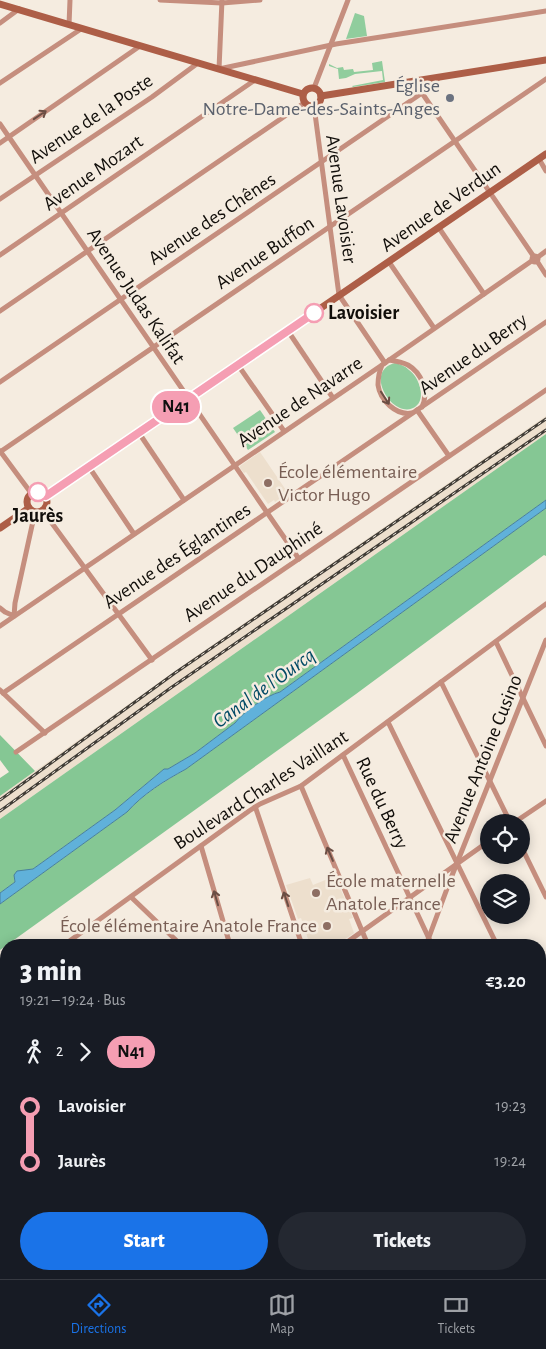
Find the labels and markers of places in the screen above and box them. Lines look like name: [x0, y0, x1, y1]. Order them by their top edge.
place label: Église Notre-Dame-des-Saints-Anges: [203, 75, 440, 119]
marker: Église Notre-Dame-des-Saints-Anges: [444, 92, 456, 104]
marker: Lavoisier: [304, 303, 324, 323]
place label: Lavoisier: [328, 303, 399, 323]
place label: École élémentaire Victor Hugo: [278, 461, 417, 505]
marker: École élémentaire Victor Hugo: [262, 477, 274, 489]
marker: Jaurès: [28, 482, 48, 502]
place label: Jaurès: [13, 506, 64, 526]
place label: École maternelle Anatole France: [326, 870, 456, 914]
marker: École maternelle Anatole France: [310, 887, 322, 899]
place label: École élémentaire Anatole France: [60, 915, 317, 936]
marker: École élémentaire Anatole France: [321, 920, 333, 932]

